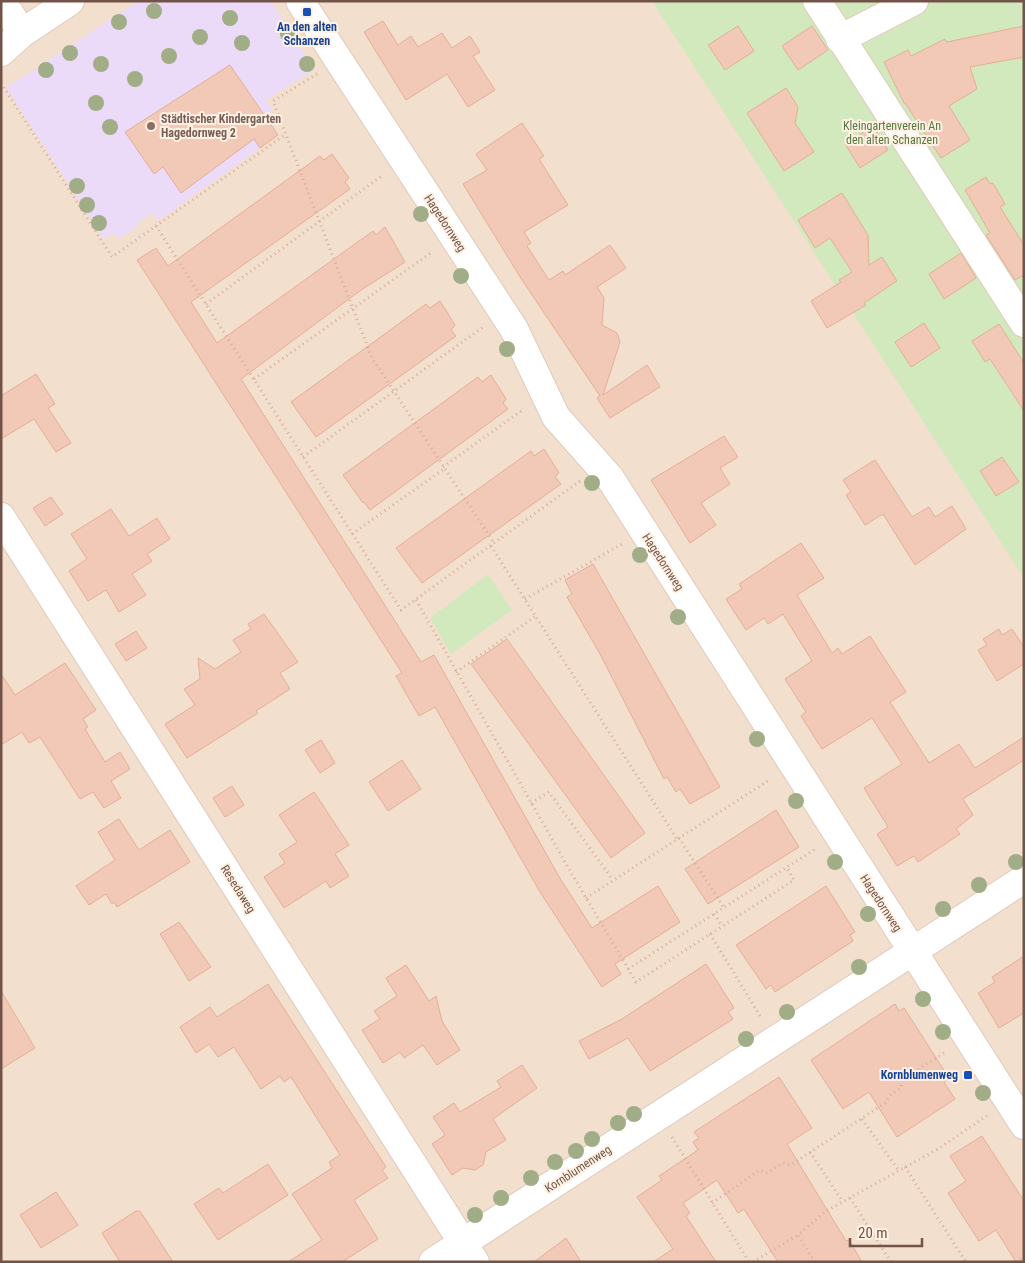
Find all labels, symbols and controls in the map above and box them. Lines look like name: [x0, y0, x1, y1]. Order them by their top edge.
marker: An den alten Schanzen: [301, 6, 313, 18]
place label: An den alten Schanzen: [277, 20, 337, 48]
place label: Städtischer Kindergarten Hagedornweg 2: [161, 112, 281, 140]
park label: Kleingartenverein An den alten Schanzen: [843, 119, 941, 147]
marker: Städtischer Kindergarten Hagedornweg 2: [145, 120, 157, 132]
street label: Hagedornweg: [421, 192, 469, 254]
street label: Hagedornweg: [639, 531, 687, 593]
street label: Resedaweg: [218, 862, 258, 916]
street label: Hagedornweg: [857, 872, 905, 934]
place label: Kornblumenweg: [881, 1068, 958, 1082]
marker: Kornblumenweg: [962, 1069, 974, 1081]
street label: Kornblumenweg: [542, 1142, 614, 1196]
scale bar: [850, 1216, 922, 1248]
text: 20 m: [858, 1224, 888, 1242]

